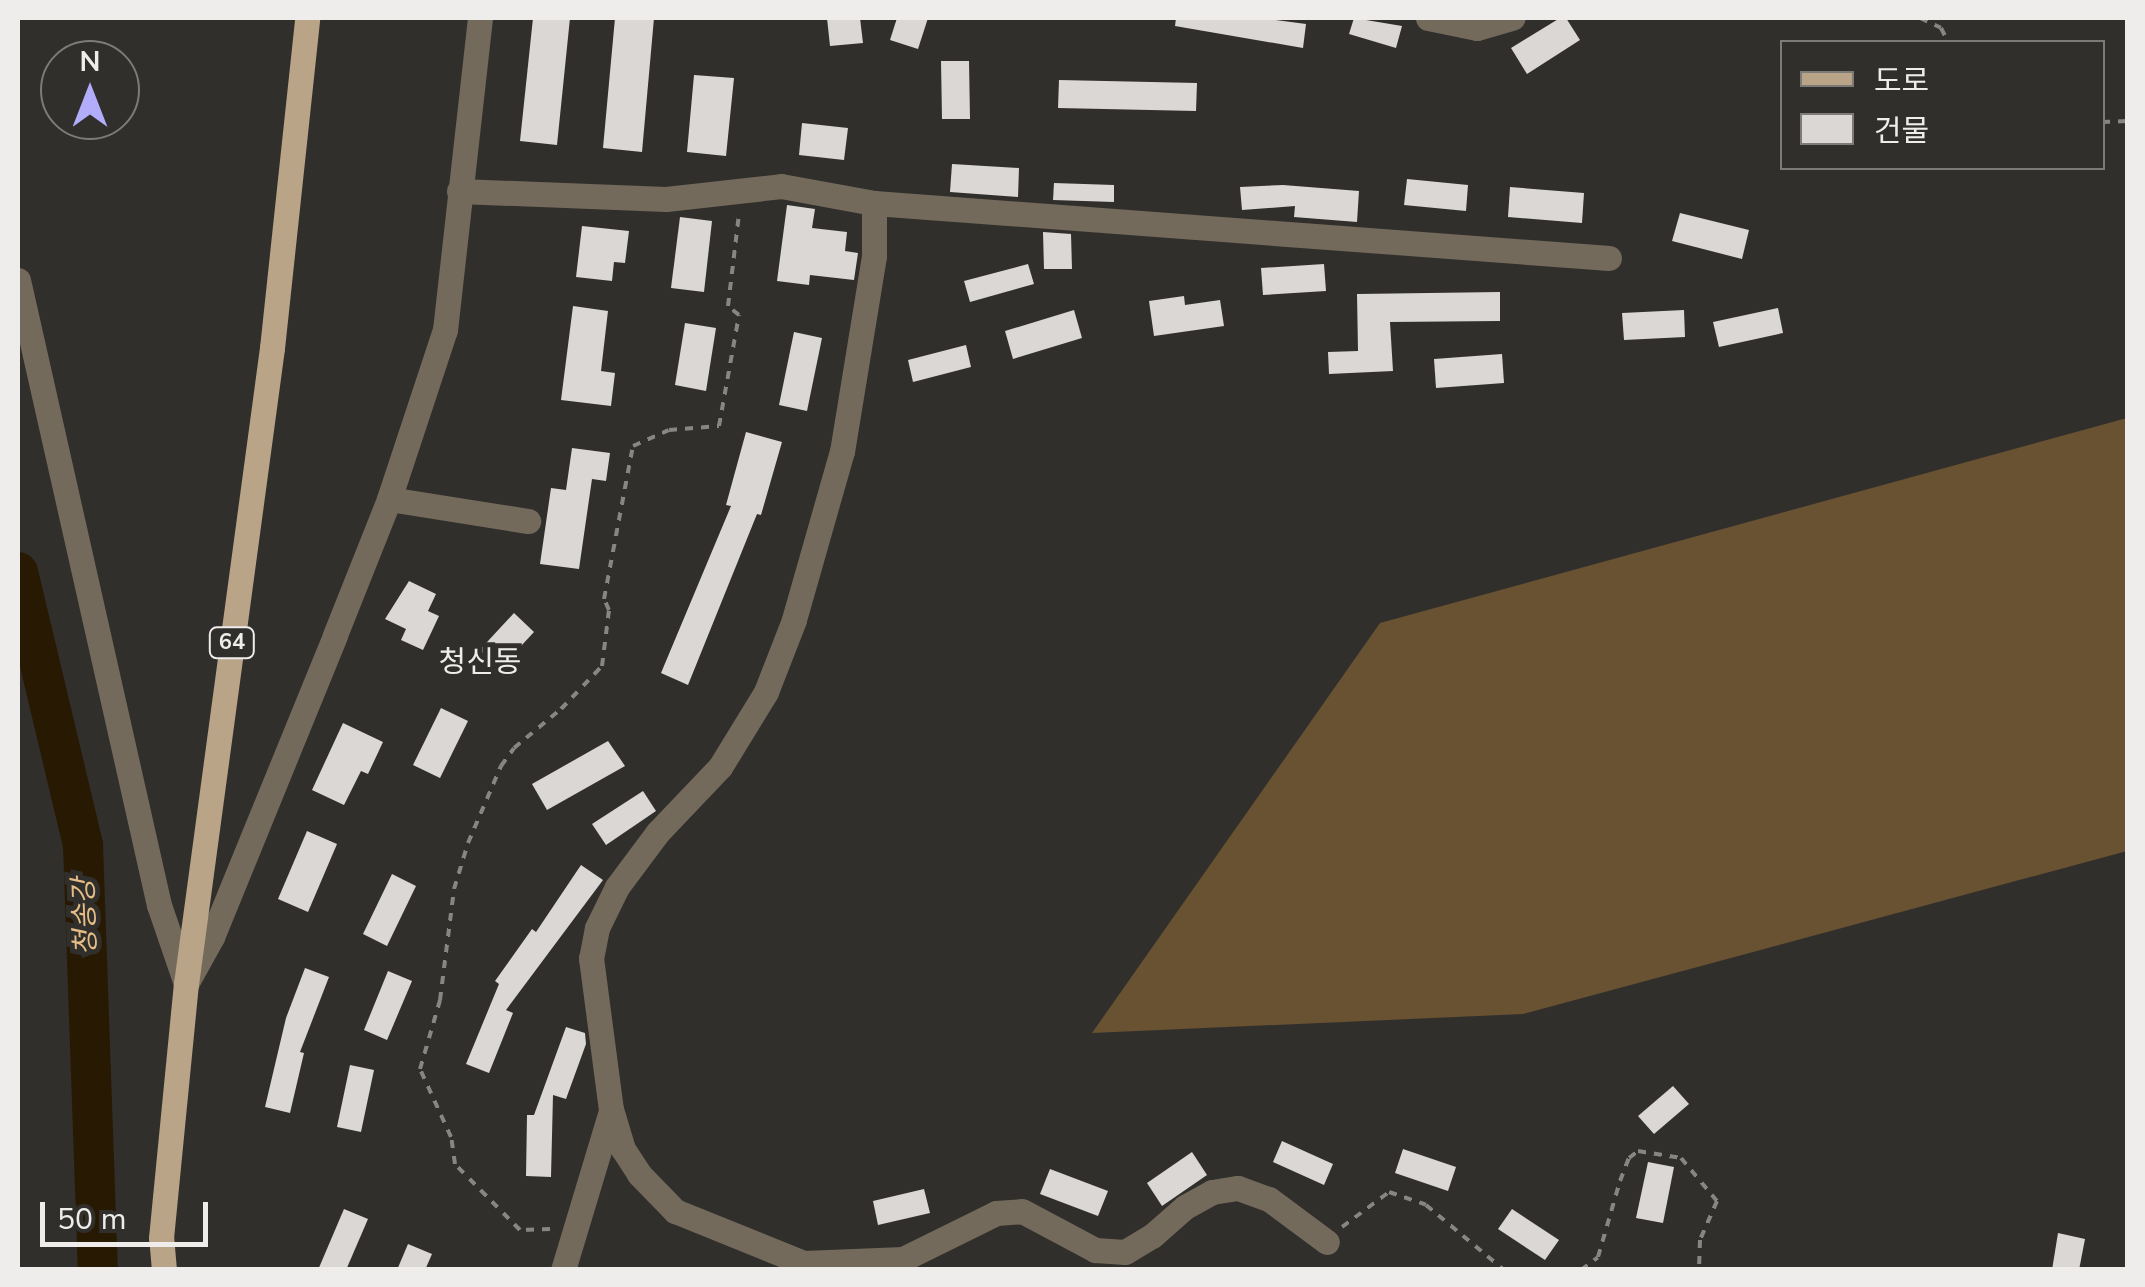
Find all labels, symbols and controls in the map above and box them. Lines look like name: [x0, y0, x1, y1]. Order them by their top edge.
north arrow: [40, 40, 140, 140]
legend: [1780, 40, 2105, 170]
text: N: [80, 43, 100, 81]
text: 도로: [1874, 61, 1929, 102]
text: 건물: [1874, 111, 1929, 152]
road number: 64: [207, 626, 257, 660]
district label: 청신동: [439, 645, 521, 681]
water label: 청송강: [67, 878, 103, 956]
scale bar: [45, 1182, 212, 1244]
text: 50 m: [57, 1199, 126, 1240]

